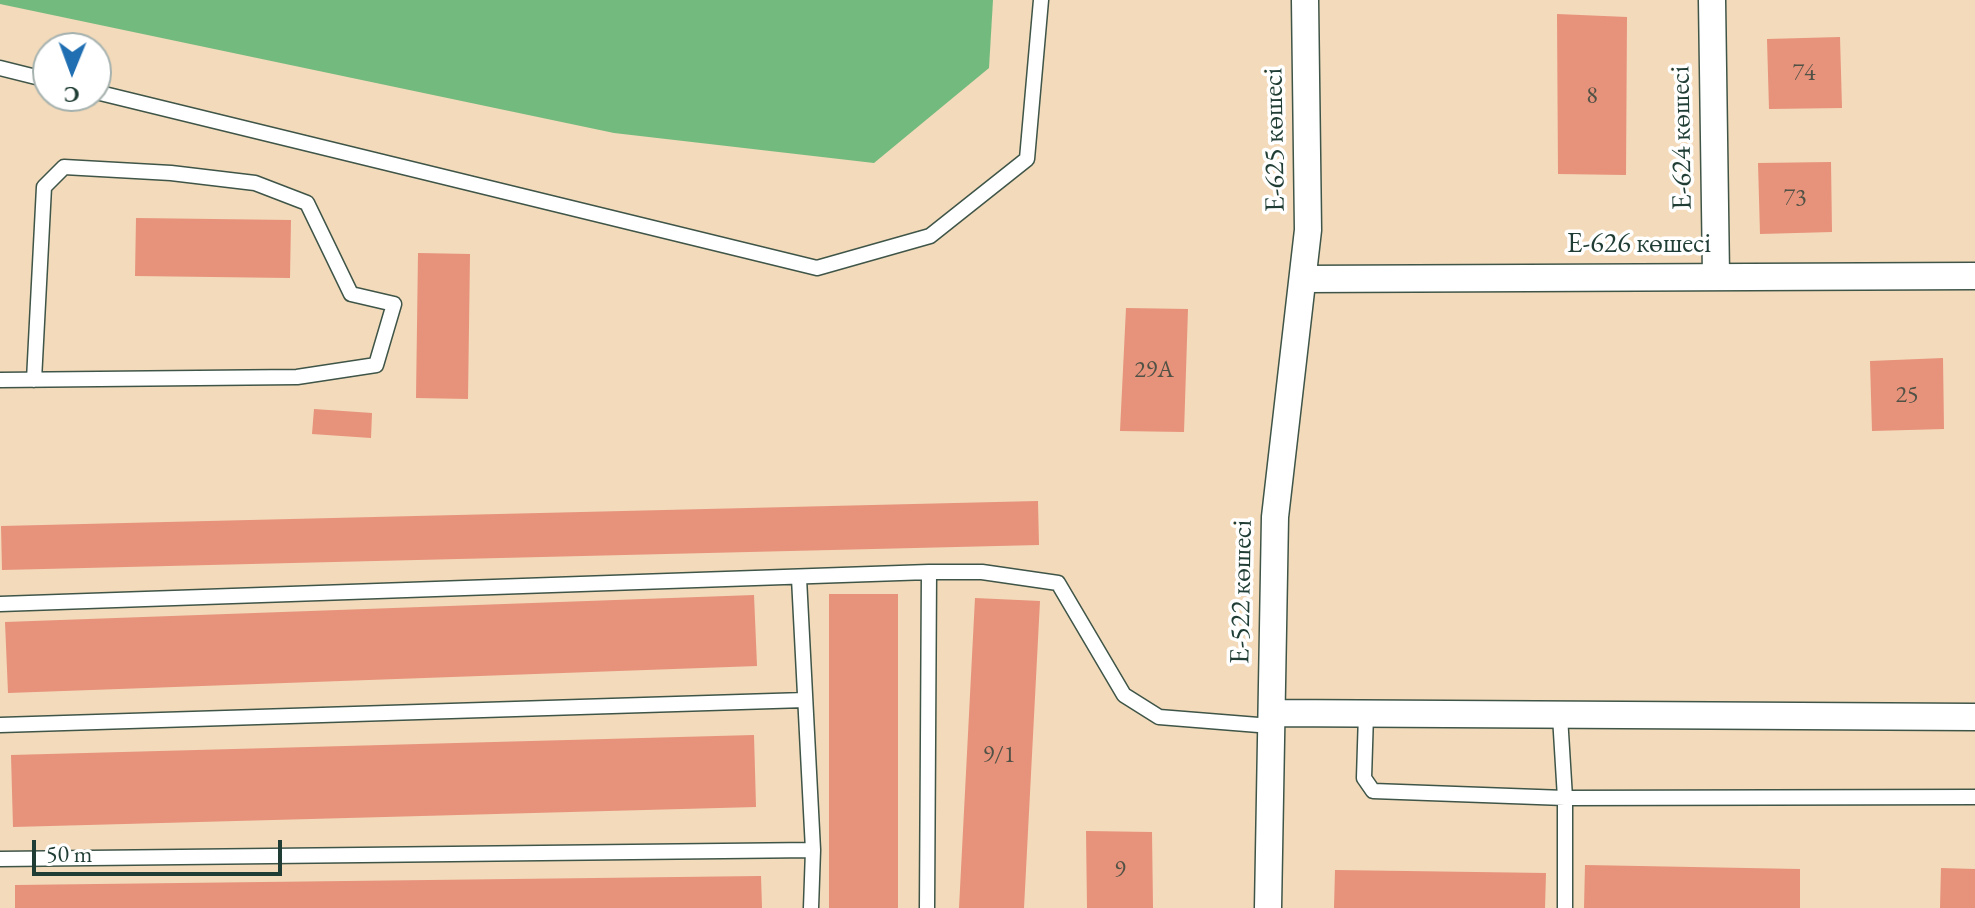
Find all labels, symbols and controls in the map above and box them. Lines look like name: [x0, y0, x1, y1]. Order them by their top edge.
north arrow: [32, 32, 112, 112]
house number: 74: [1792, 59, 1816, 87]
street label: Е-624 көшесі: [1664, 66, 1700, 210]
street label: Е-625 көшесі: [1257, 68, 1293, 212]
text: С: [64, 80, 80, 109]
house number: 8: [1586, 82, 1598, 110]
house number: 73: [1783, 184, 1807, 212]
street label: Е-626 көшесі: [1567, 227, 1711, 261]
house number: 29А: [1134, 356, 1174, 384]
house number: 25: [1895, 381, 1919, 409]
street label: Е-522 көшесі: [1224, 520, 1260, 664]
house number: 9/1: [983, 741, 1015, 769]
scale bar: [36, 824, 286, 874]
text: 50 m: [46, 838, 93, 869]
house number: 9: [1114, 856, 1126, 884]

